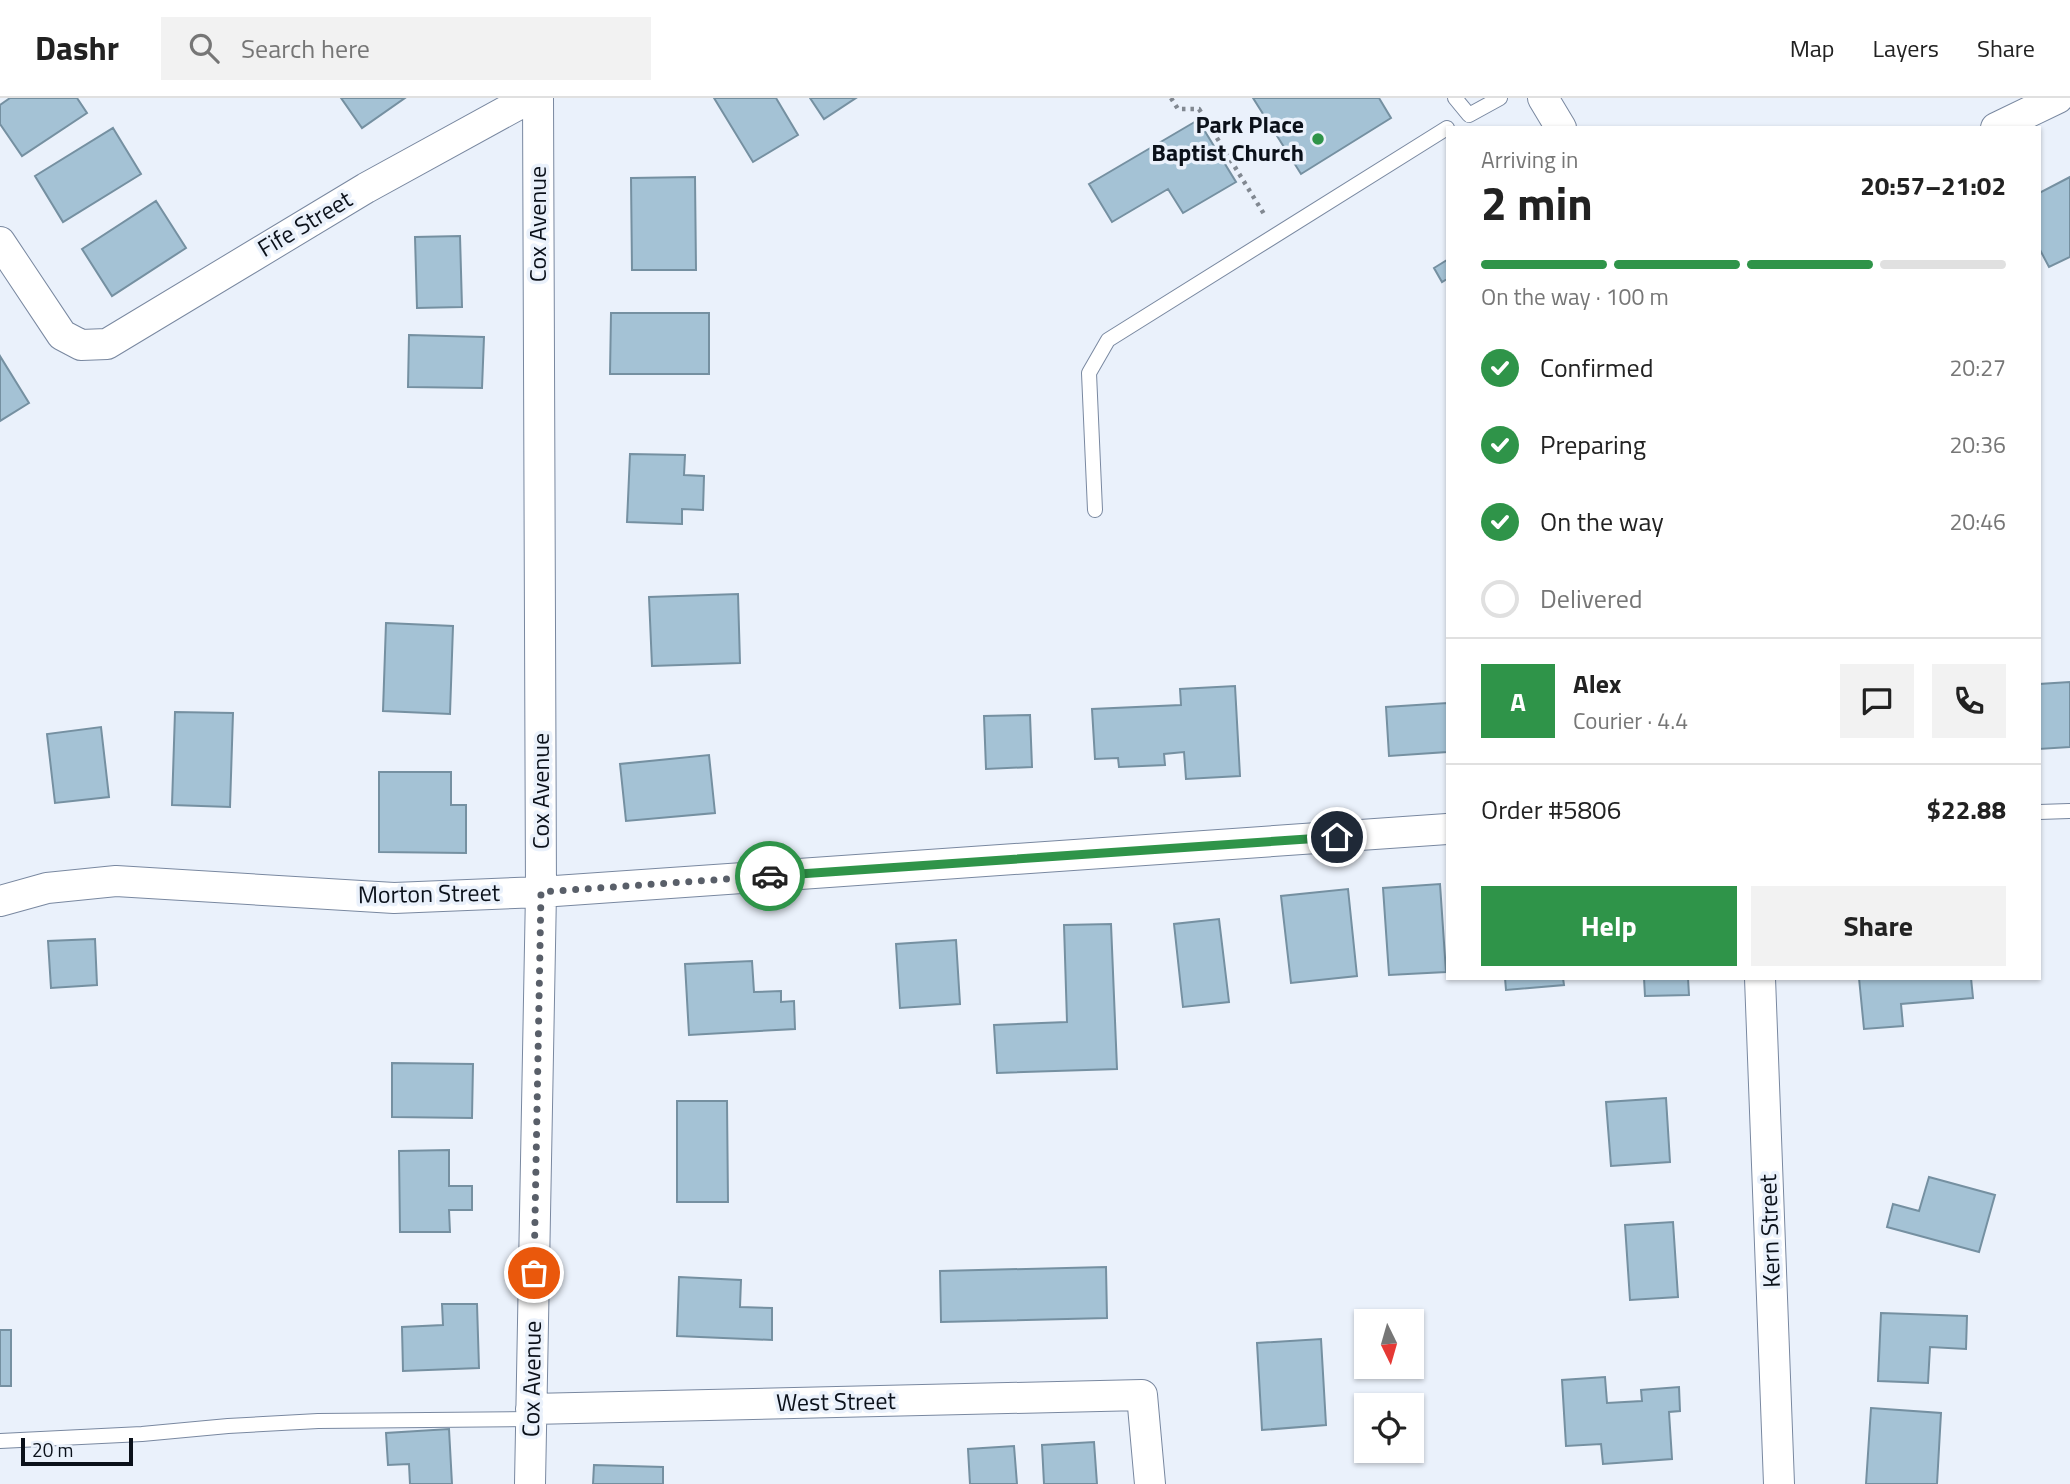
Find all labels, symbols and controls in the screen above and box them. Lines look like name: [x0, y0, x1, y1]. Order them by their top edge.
search box: [161, 17, 651, 80]
text: Dashr: [35, 23, 119, 73]
icon: search: [185, 29, 223, 67]
text: Search here: [241, 29, 370, 68]
text: Map: [1790, 30, 1835, 66]
text: Layers: [1873, 30, 1939, 66]
text: Share: [1977, 30, 2035, 66]
place label: Park Place Baptist Church: [1151, 106, 1304, 170]
marker: Park Place Baptist Church: [1310, 131, 1326, 147]
text: Arriving in: [1481, 142, 1578, 177]
street label: Cox Avenue: [519, 166, 555, 282]
text: 20:57–21:02: [1860, 166, 2006, 205]
text: 2 min: [1481, 168, 1593, 238]
street label: Fife Street: [250, 180, 359, 266]
text: On the way · 100 m: [1481, 279, 1669, 314]
text: Confirmed: [1540, 348, 1654, 387]
icon: check: [1481, 349, 1519, 387]
text: 20:27: [1949, 350, 2006, 385]
text: Preparing: [1540, 425, 1646, 464]
icon: check: [1481, 426, 1519, 464]
text: 20:36: [1949, 427, 2006, 462]
text: On the way: [1540, 502, 1664, 541]
icon: check: [1481, 503, 1519, 541]
text: 20:46: [1949, 504, 2006, 539]
text: Delivered: [1540, 579, 1643, 618]
text: Alex: [1573, 664, 1621, 703]
button: chat: [1840, 664, 1914, 738]
button: phone: [1932, 664, 2006, 738]
text: A: [1510, 682, 1526, 721]
text: Courier · 4.4: [1573, 703, 1688, 738]
street label: Cox Avenue: [522, 733, 558, 849]
text: Order #5806: [1481, 790, 1621, 829]
text: $22.88: [1927, 790, 2006, 829]
pin: [1307, 807, 1367, 867]
icon: home: [1318, 818, 1356, 856]
courier: [735, 841, 805, 911]
icon: car: [751, 857, 789, 895]
street label: Morton Street: [358, 874, 501, 912]
button: Help: [1481, 886, 1737, 966]
button: Share: [1751, 886, 2006, 966]
street label: Kern Street: [1749, 1173, 1789, 1289]
pin: [504, 1243, 564, 1303]
icon: bag: [515, 1254, 553, 1292]
north arrow: [1354, 1309, 1424, 1379]
map controls: [1354, 1309, 1424, 1463]
street label: Cox Avenue: [512, 1320, 550, 1437]
street label: West Street: [776, 1382, 897, 1420]
button: locate: [1354, 1393, 1424, 1463]
scale bar: [21, 1435, 133, 1467]
text: 20 m: [32, 1435, 73, 1464]

